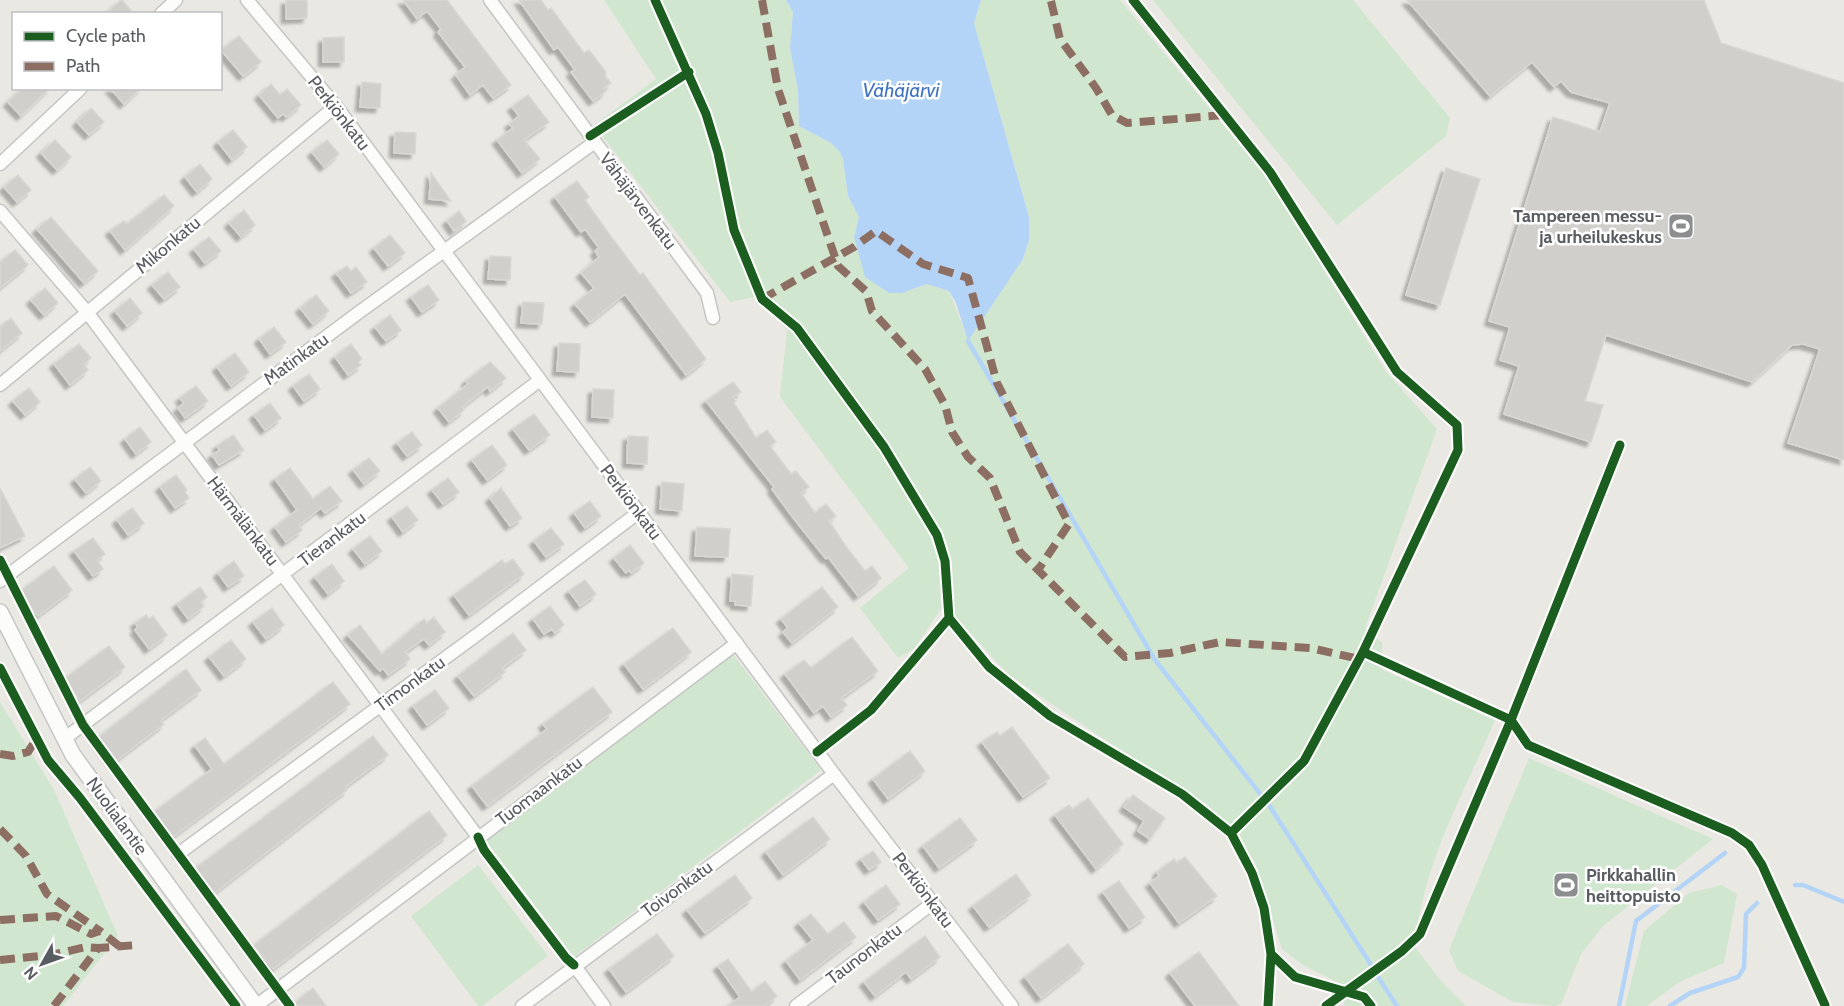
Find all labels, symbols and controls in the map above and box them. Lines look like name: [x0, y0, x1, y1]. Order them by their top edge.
legend: [12, 12, 222, 90]
text: Cycle path: [66, 25, 146, 47]
text: Path: [66, 55, 100, 77]
street label: Perkiönkatu: [303, 71, 375, 155]
water label: Vähäjärvi: [862, 78, 940, 102]
street label: Vähäjärvenkatu: [595, 148, 681, 254]
place label: Tampereen messu- ja urheilukeskus: [1513, 205, 1662, 248]
sports icon: Tampereen messu- ja urheilukeskus: [1666, 211, 1696, 241]
street label: Mikonkatu: [131, 212, 205, 278]
street label: Matinkatu: [259, 328, 333, 390]
street label: Perkiönkatu: [596, 460, 666, 544]
street label: Härmälänkatu: [202, 472, 284, 570]
street label: Tierankatu: [294, 507, 370, 571]
street label: Timonkatu: [371, 651, 449, 717]
street label: Tuomaankatu: [491, 751, 587, 831]
street label: Nuolialantie: [82, 773, 152, 859]
street label: Perkiönkatu: [888, 848, 958, 932]
street label: Toivonkatu: [637, 856, 717, 922]
place label: Pirkkahallin heittopuisto: [1586, 864, 1681, 907]
sports icon: Pirkkahallin heittopuisto: [1551, 870, 1581, 900]
street label: Taunonkatu: [822, 919, 906, 989]
north arrow: [12, 934, 72, 994]
text: N: [20, 963, 42, 984]

